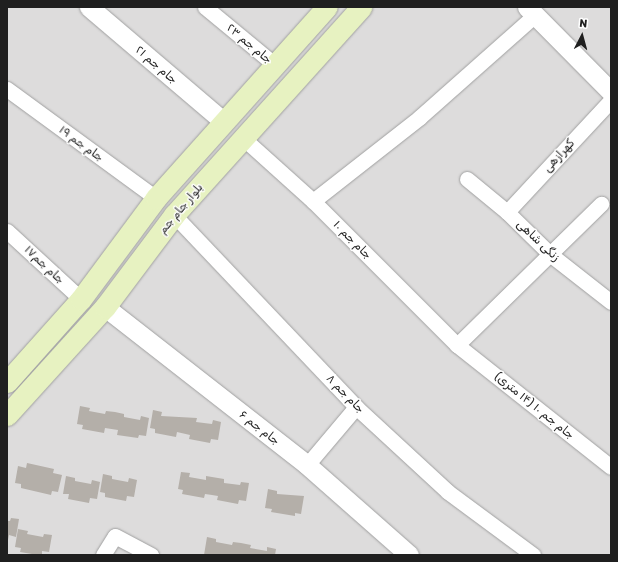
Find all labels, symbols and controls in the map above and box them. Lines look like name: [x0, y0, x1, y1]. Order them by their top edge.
north arrow: [562, 16, 602, 56]
text: N: [579, 17, 588, 30]
street label: جام جم ۲۳: [223, 21, 275, 67]
street label: جام جم ۲۱: [132, 43, 180, 87]
street label: جام جم ۱۹: [56, 123, 106, 165]
street label: کهرازهی: [540, 137, 578, 175]
street label: بلوار جام جم: [156, 181, 206, 237]
street label: زنگی شاهی: [513, 217, 563, 265]
street label: جام جم ۱۰: [330, 218, 374, 262]
street label: جام جم۱۷: [21, 243, 67, 287]
street label: جام جم ۱۰ (۱۴ متری): [491, 370, 577, 442]
street label: جام جم ۸: [323, 372, 367, 416]
street label: جام جم ۶: [236, 408, 282, 448]

